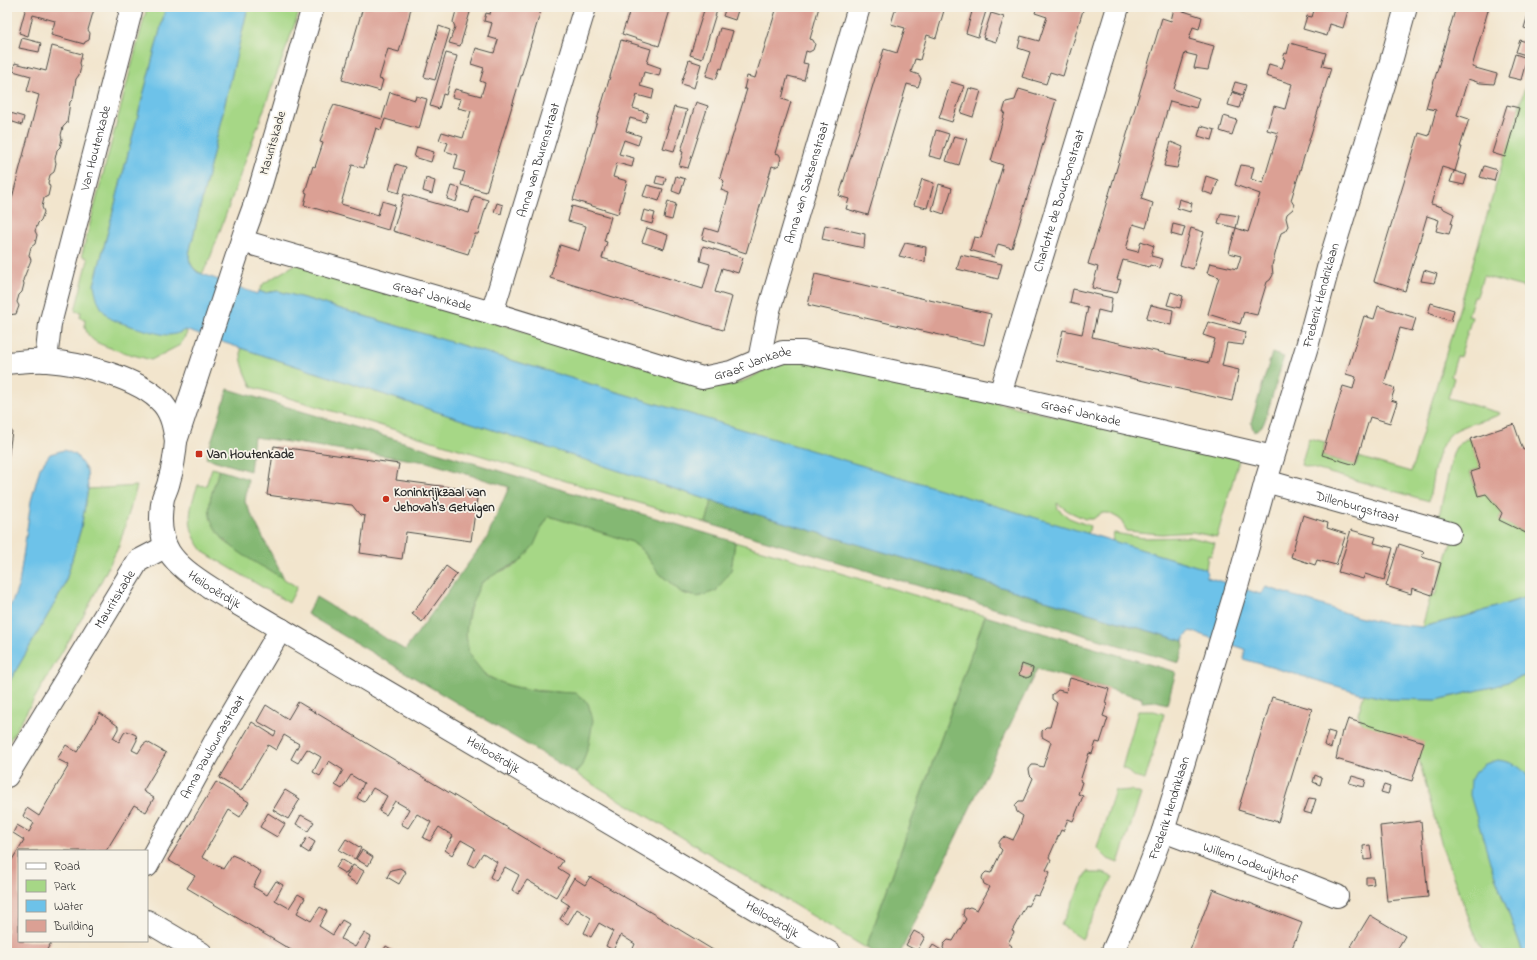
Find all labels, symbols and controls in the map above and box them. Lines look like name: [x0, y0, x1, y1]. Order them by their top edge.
street label: Anna van Burenstraat: [512, 100, 565, 220]
street label: Van Houtenkade: [75, 103, 116, 193]
street label: Mauritskade: [255, 109, 291, 177]
street label: Anna van Saksenstraat: [780, 119, 834, 246]
street label: Charlotte de Bourbonstraat: [1028, 127, 1090, 274]
street label: Frederik Hendriklaan: [1297, 240, 1344, 351]
street label: Graaf Jankade: [391, 275, 474, 316]
street label: Graaf Jankade: [712, 342, 791, 385]
street label: Graaf Jankade: [1039, 394, 1123, 431]
place label: Van Houtenkade: [206, 445, 295, 464]
marker: Van Houtenkade: [194, 449, 204, 459]
place label: Koninkrijkzaal van Jehovah's Getuigen: [394, 483, 495, 519]
street label: Dillenburgstraat: [1312, 486, 1402, 528]
marker: Koninkrijkzaal van Jehovah's Getuigen: [381, 494, 391, 504]
street label: Mauritskade: [90, 566, 140, 632]
street label: Heilooërdijk: [184, 566, 245, 613]
street label: Anna Paulownastraat: [176, 691, 250, 802]
street label: Heilooërdijk: [463, 731, 524, 778]
street label: Frederik Hendriklaan: [1143, 754, 1195, 863]
street label: Willem Lodewijkhof: [1200, 837, 1301, 890]
legend: [18, 850, 148, 942]
text: Road: [54, 858, 80, 876]
text: Park: [54, 878, 76, 896]
street label: Heilooërdijk: [742, 896, 803, 943]
text: Water: [54, 898, 83, 916]
text: Building: [53, 918, 93, 937]

